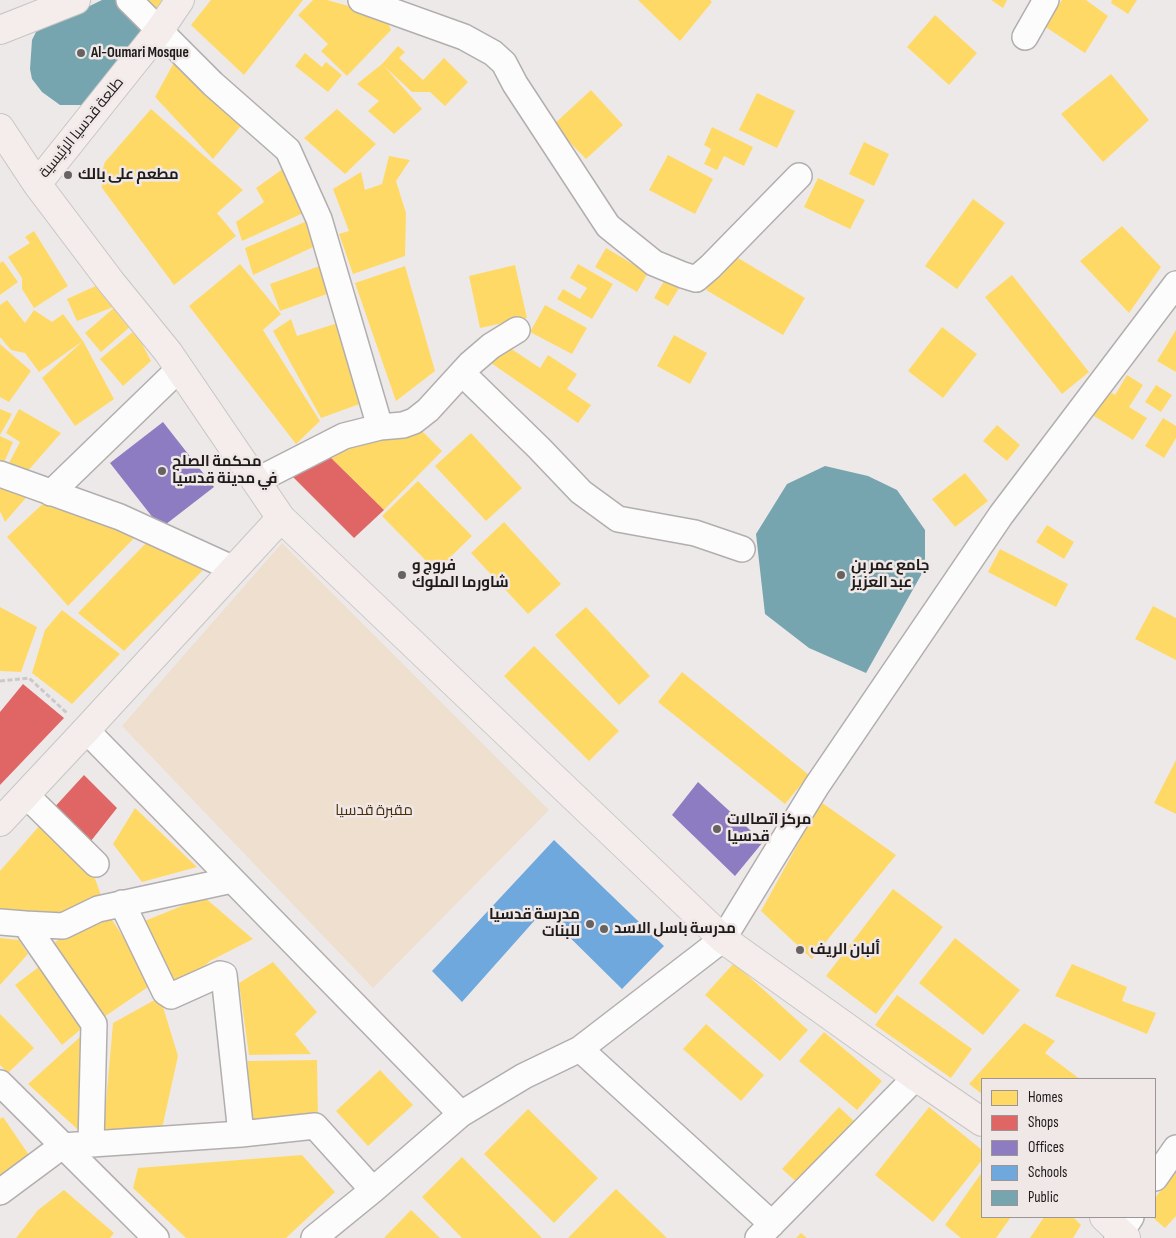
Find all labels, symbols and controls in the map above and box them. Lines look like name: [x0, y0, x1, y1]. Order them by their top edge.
place label: Al-Oumari Mosque: [91, 44, 189, 62]
marker: Al-Oumari Mosque: [75, 47, 87, 59]
street label: طلعة قدسيا الرئيسية: [36, 74, 128, 182]
place label: مطعم على بالك: [78, 166, 179, 184]
marker: مطعم على بالك: [62, 169, 74, 181]
place label: محكمة الصلح في مدينة قدسيا: [172, 453, 278, 488]
marker: محكمة الصلح في مدينة قدسيا: [156, 465, 168, 477]
place label: فروج و شاورما الملوك: [412, 557, 509, 592]
place label: جامع عمر بن عبد العزيز: [851, 557, 929, 592]
marker: فروج و شاورما الملوك: [396, 569, 408, 581]
marker: جامع عمر بن عبد العزيز: [835, 569, 847, 581]
park label: مقبرة قدسيا: [335, 802, 413, 820]
place label: مركز اتصالات قدسيا: [727, 811, 811, 846]
marker: مركز اتصالات قدسيا: [711, 823, 723, 835]
place label: مدرسة قدسيا للبنات: [489, 906, 580, 941]
marker: مدرسة قدسيا للبنات: [584, 918, 596, 930]
place label: مدرسة باسل الاسد: [614, 920, 736, 938]
marker: مدرسة باسل الاسد: [598, 923, 610, 935]
place label: ألبان الريف: [810, 941, 880, 959]
marker: ألبان الريف: [794, 944, 806, 956]
legend: [981, 1078, 1156, 1218]
text: Homes: [1028, 1088, 1063, 1107]
text: Shops: [1028, 1113, 1059, 1132]
text: Offices: [1028, 1138, 1064, 1157]
text: Schools: [1028, 1163, 1067, 1182]
text: Public: [1028, 1188, 1059, 1207]

